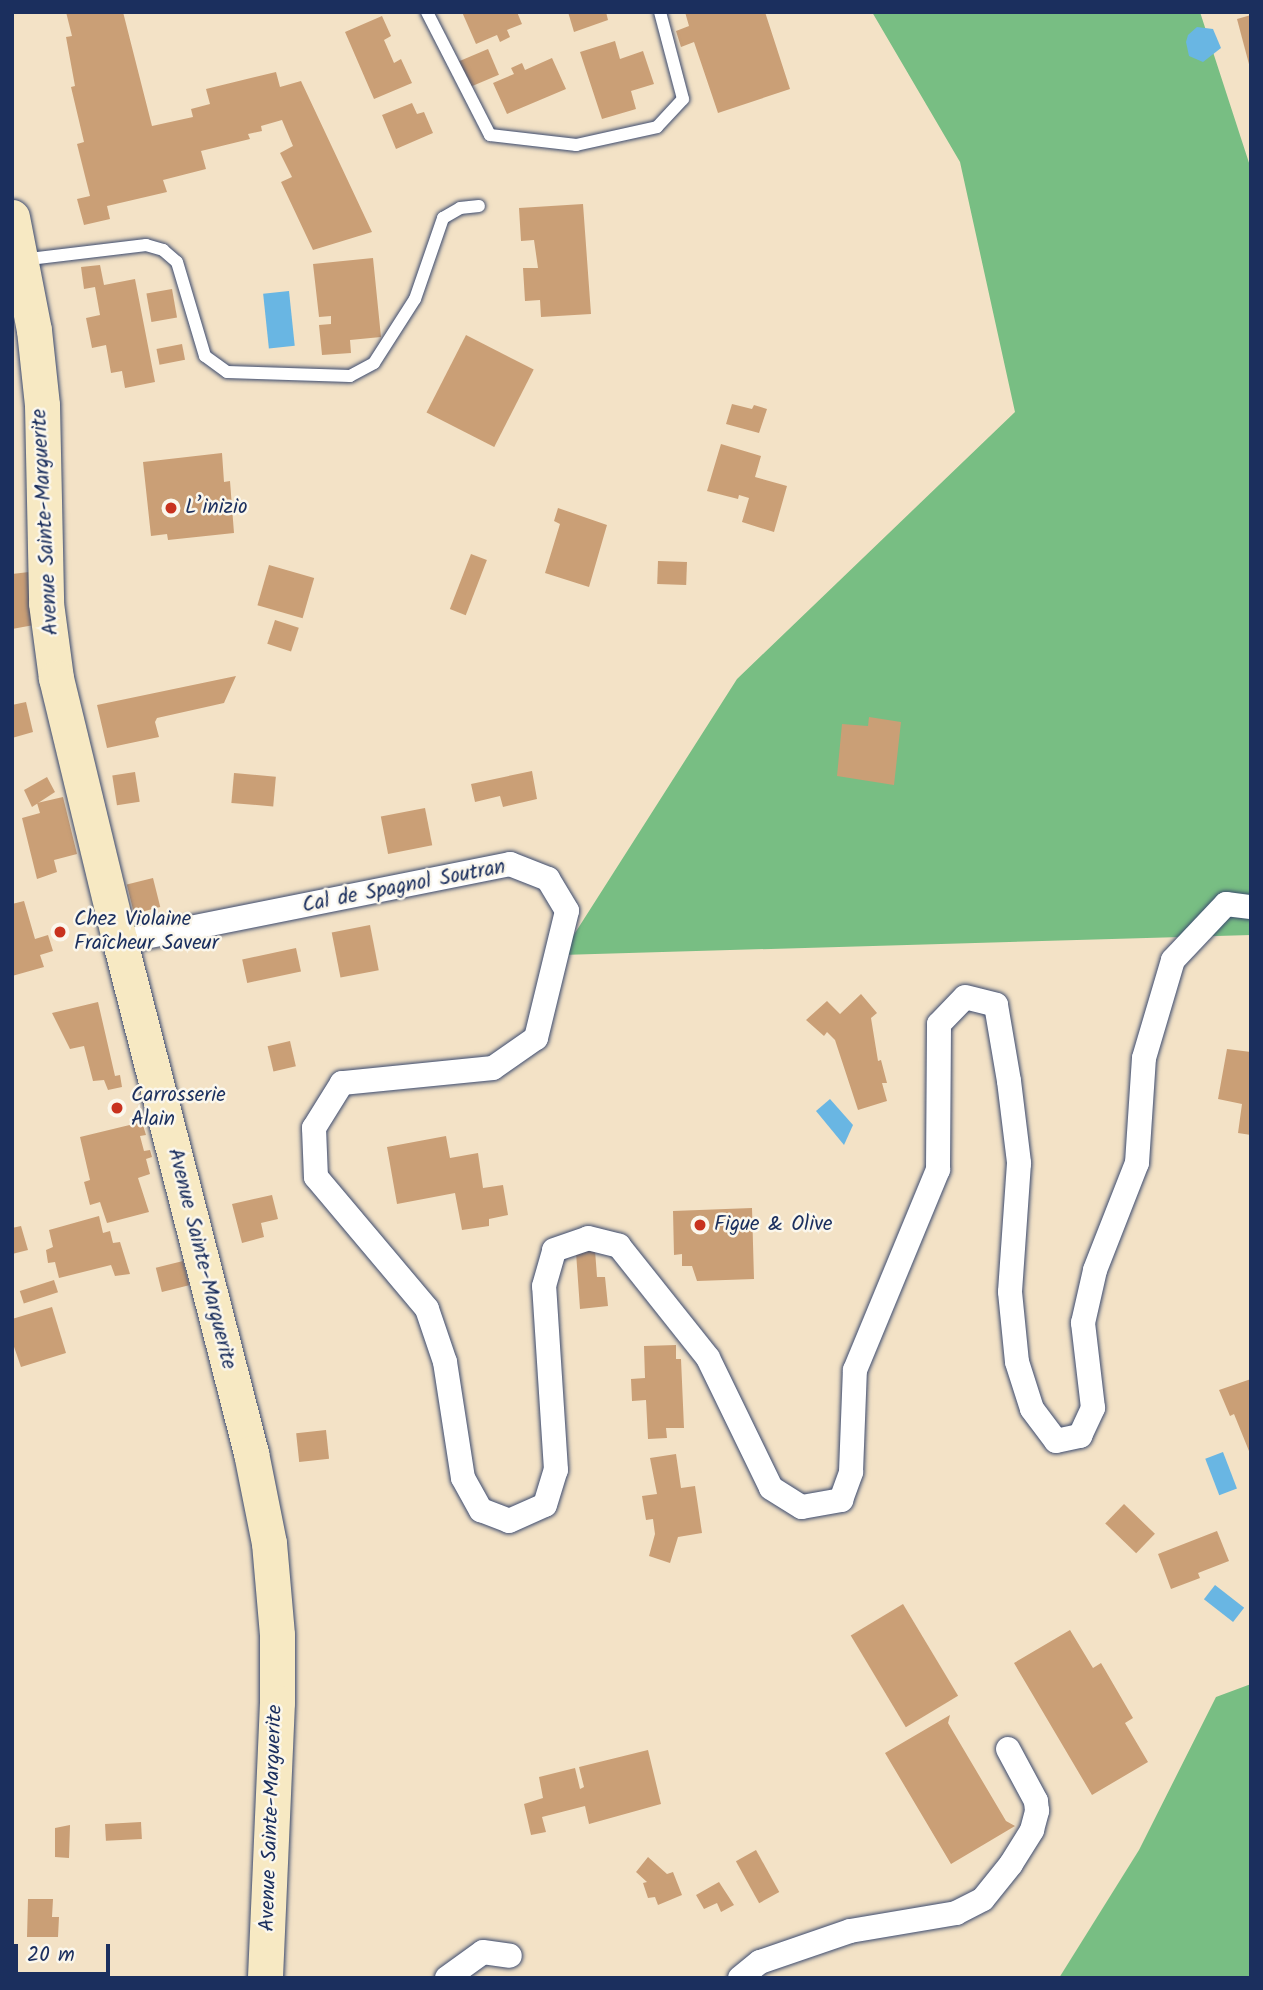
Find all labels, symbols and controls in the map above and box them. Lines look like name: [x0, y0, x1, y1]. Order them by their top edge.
street label: Avenue Sainte-Marguerite: [27, 408, 65, 636]
place label: L’inizio: [185, 495, 247, 521]
marker: L’inizio: [163, 500, 179, 516]
street label: Cal de Spagnol Soutran: [300, 855, 508, 919]
place label: Chez Violaine Fraîcheur Saveur: [74, 907, 219, 957]
marker: Chez Violaine Fraîcheur Saveur: [52, 924, 68, 940]
place label: Carrosserie Alain: [131, 1083, 226, 1133]
marker: Carrosserie Alain: [109, 1100, 125, 1116]
street label: Avenue Sainte-Marguerite: [161, 1146, 241, 1372]
place label: Figue & Olive: [714, 1212, 832, 1238]
marker: Figue & Olive: [692, 1217, 708, 1233]
street label: Avenue Sainte-Marguerite: [255, 1704, 289, 1932]
scale bar: [18, 1930, 114, 1974]
text: 20 m: [27, 1939, 75, 1972]

